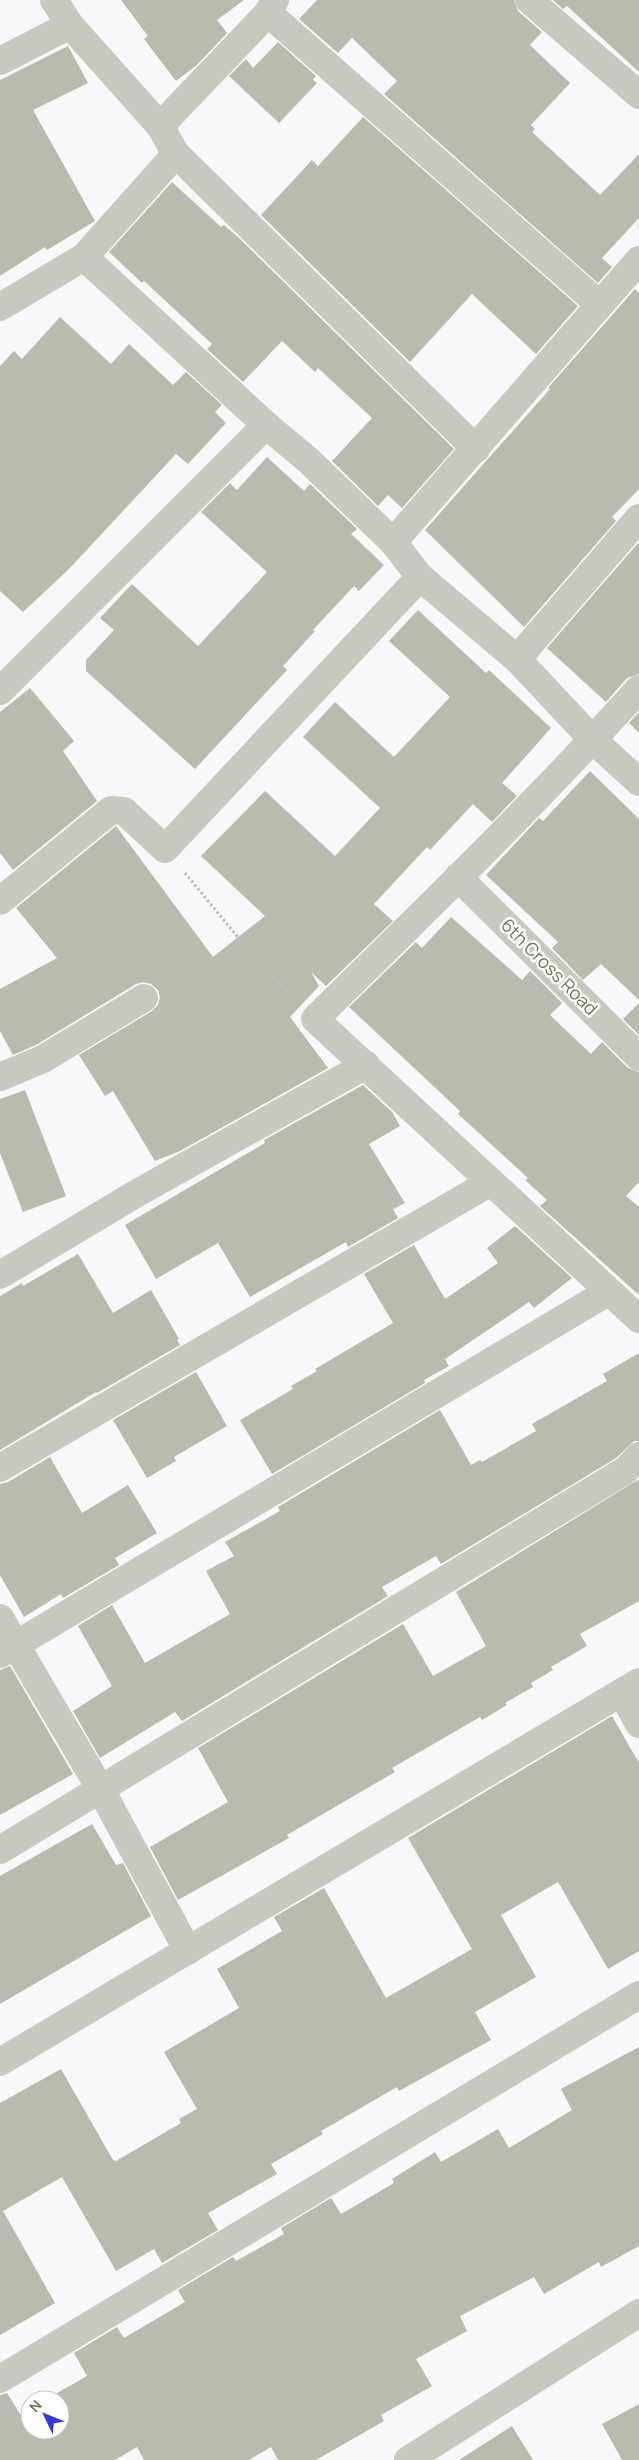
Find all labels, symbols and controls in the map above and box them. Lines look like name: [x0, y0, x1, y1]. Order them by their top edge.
street label: 6th Cross Road: [496, 913, 603, 1020]
north arrow: [20, 2390, 70, 2440]
text: N: [25, 2396, 46, 2416]

